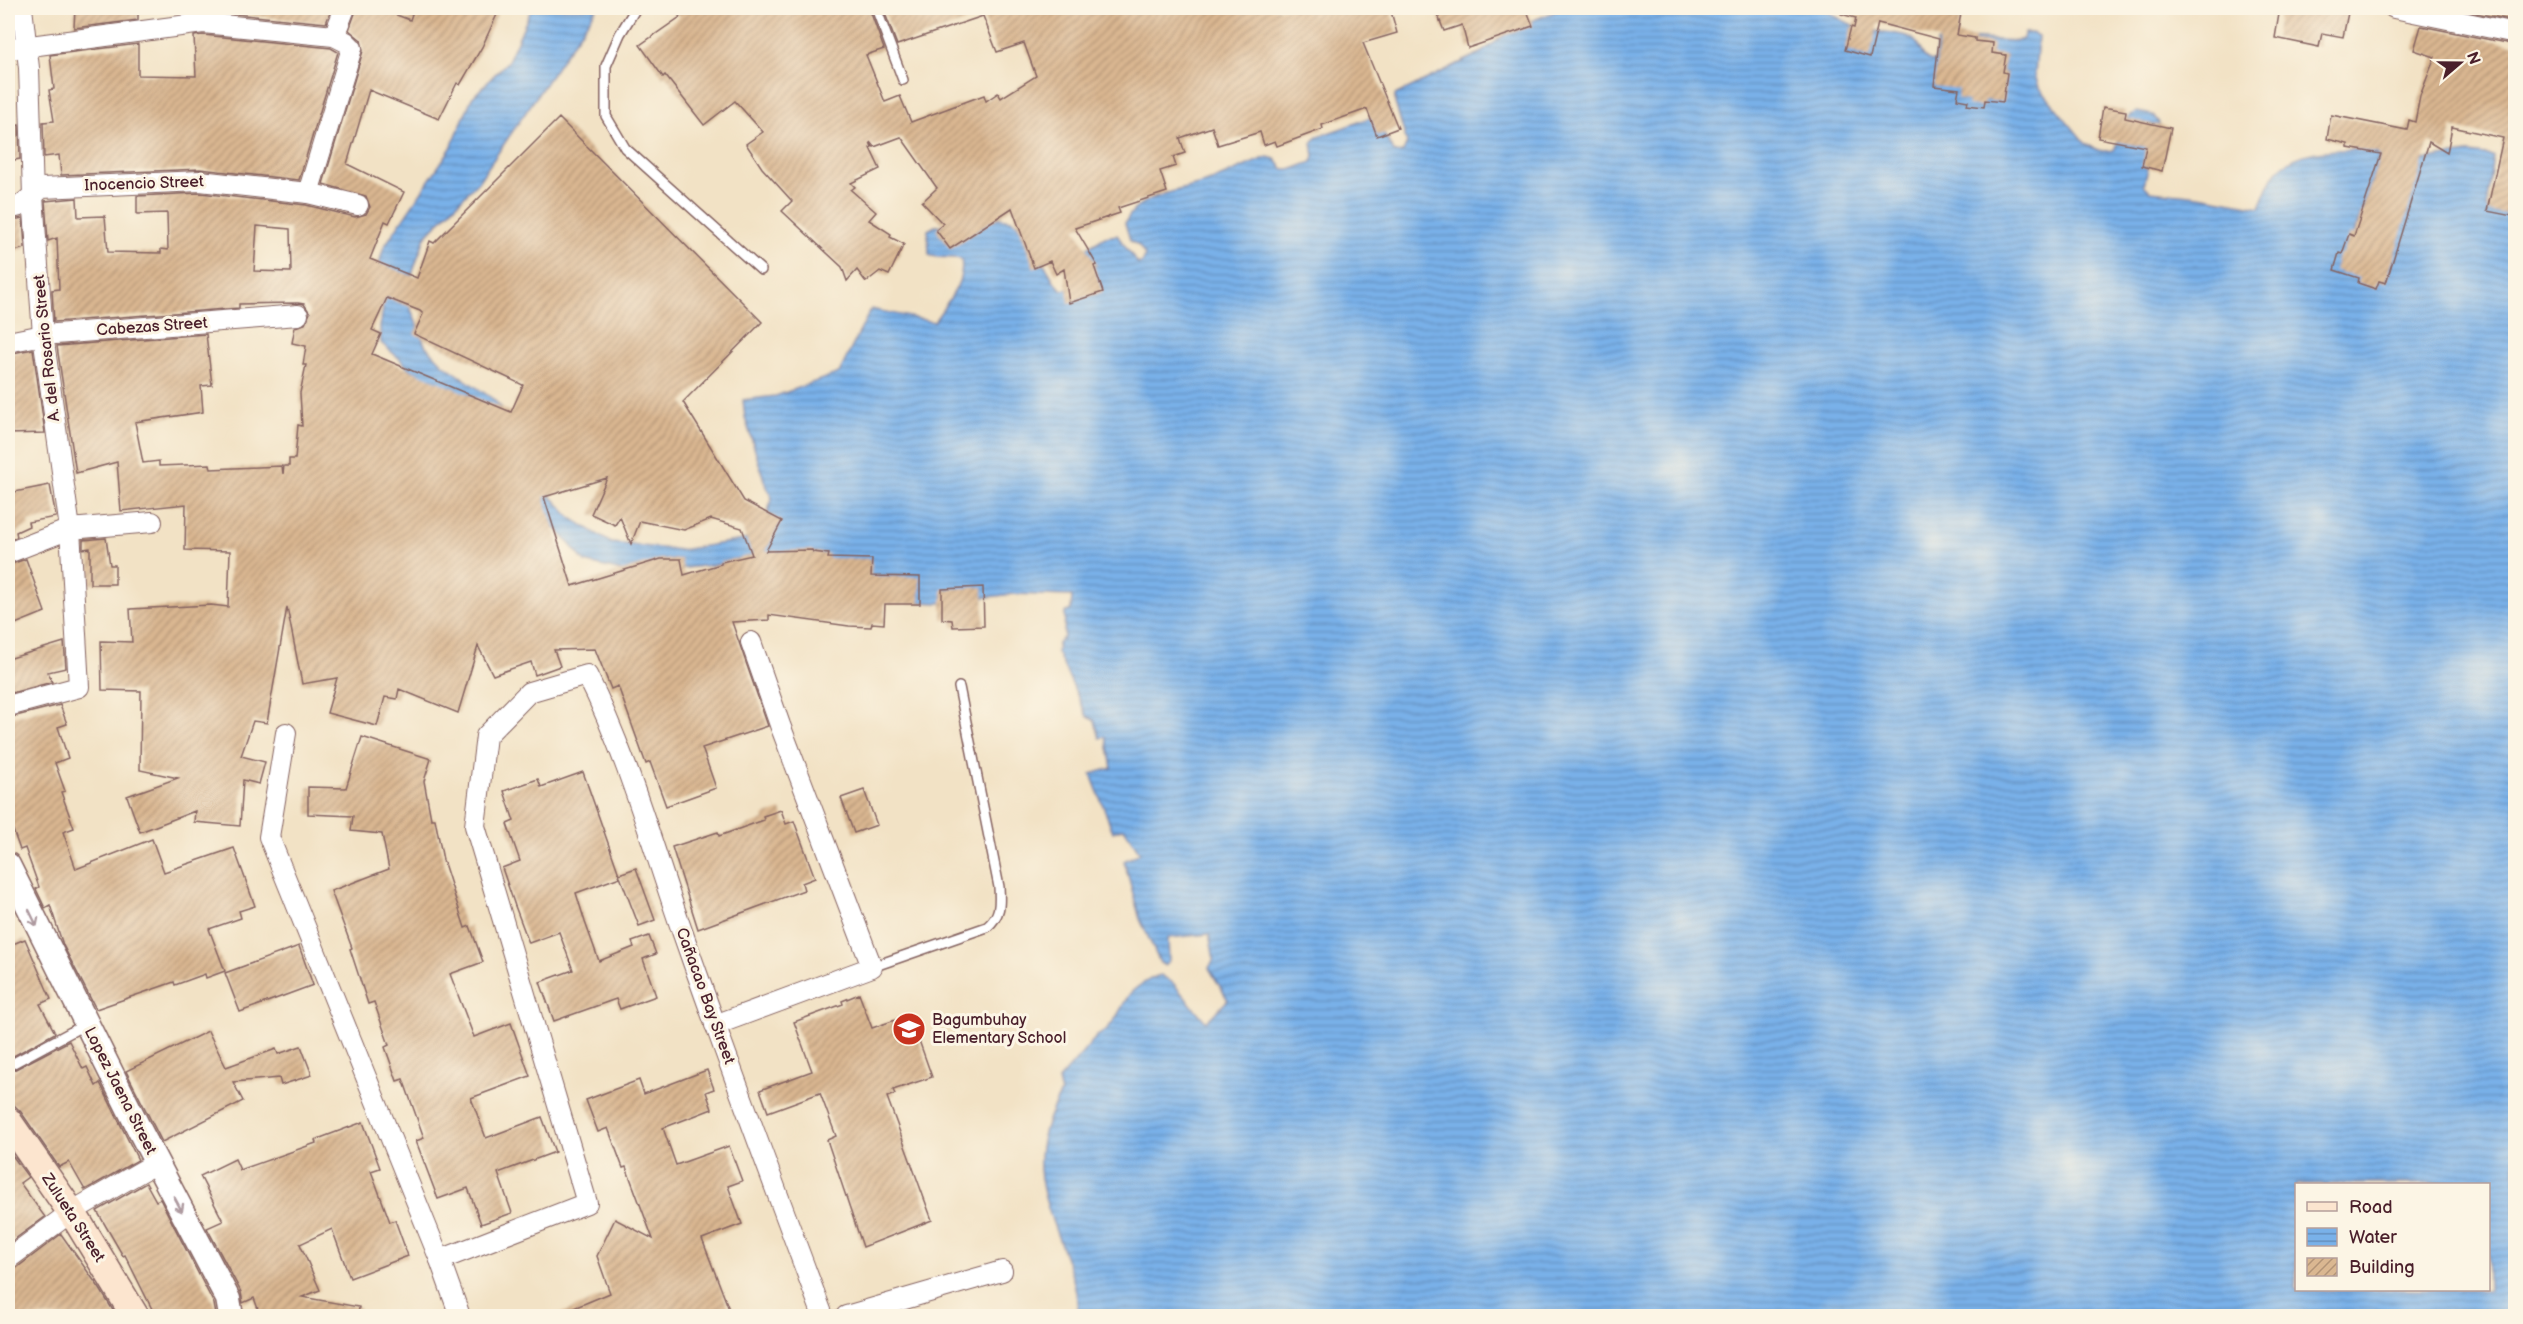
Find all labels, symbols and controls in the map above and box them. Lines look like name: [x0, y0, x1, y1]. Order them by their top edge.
north arrow: [2430, 33, 2490, 93]
text: N: [2462, 49, 2484, 67]
street label: Inocencio Street: [84, 172, 204, 196]
street label: A. del Rosario Street: [30, 273, 64, 422]
street label: Cabezas Street: [96, 314, 208, 340]
one-way arrow: [28, 908, 40, 926]
street label: Cañacao Bay Street: [672, 925, 739, 1067]
school or university icon: Bagumbuhay Elementary School: [891, 1011, 927, 1047]
place label: Bagumbuhay Elementary School: [932, 1011, 1066, 1048]
street label: Lopez Jaena Street: [80, 1024, 160, 1158]
street label: Zulueta Street: [37, 1169, 109, 1266]
legend: [2295, 1183, 2490, 1291]
one-way arrow: [173, 1195, 184, 1213]
text: Road: [2349, 1197, 2393, 1218]
text: Water: [2349, 1227, 2397, 1248]
text: Building: [2349, 1257, 2415, 1278]

